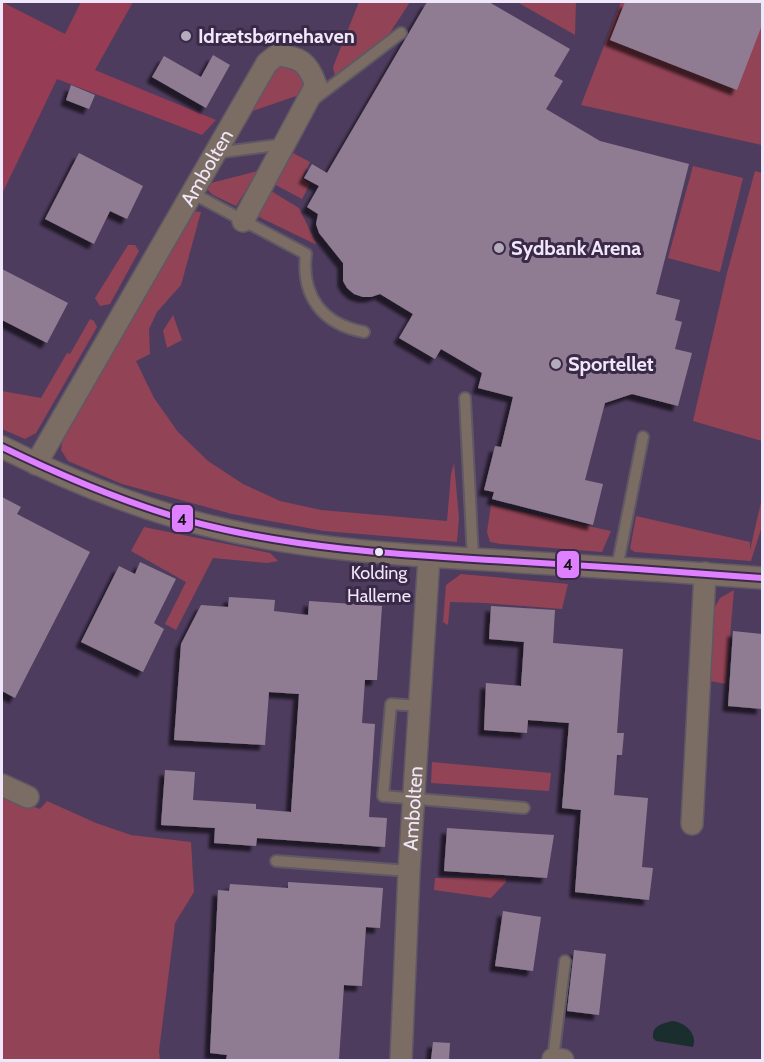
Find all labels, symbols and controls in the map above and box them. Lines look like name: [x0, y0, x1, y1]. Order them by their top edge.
place label: Idrætsbørnehaven: [198, 24, 355, 48]
marker: Idrætsbørnehaven: [179, 29, 193, 43]
street label: Ambolten: [175, 125, 238, 210]
place label: Sydbank Arena: [511, 236, 641, 260]
marker: Sydbank Arena: [492, 241, 506, 255]
place label: Sportellet: [568, 352, 654, 376]
marker: Sportellet: [549, 357, 563, 371]
line badge: 4: [171, 504, 194, 533]
text: 4: [177, 510, 187, 529]
marker: Kolding Hallerne: [373, 546, 385, 558]
line badge: 4: [556, 550, 580, 579]
text: 4: [563, 555, 573, 574]
place label: Kolding Hallerne: [347, 562, 411, 607]
street label: Ambolten: [398, 765, 428, 851]

